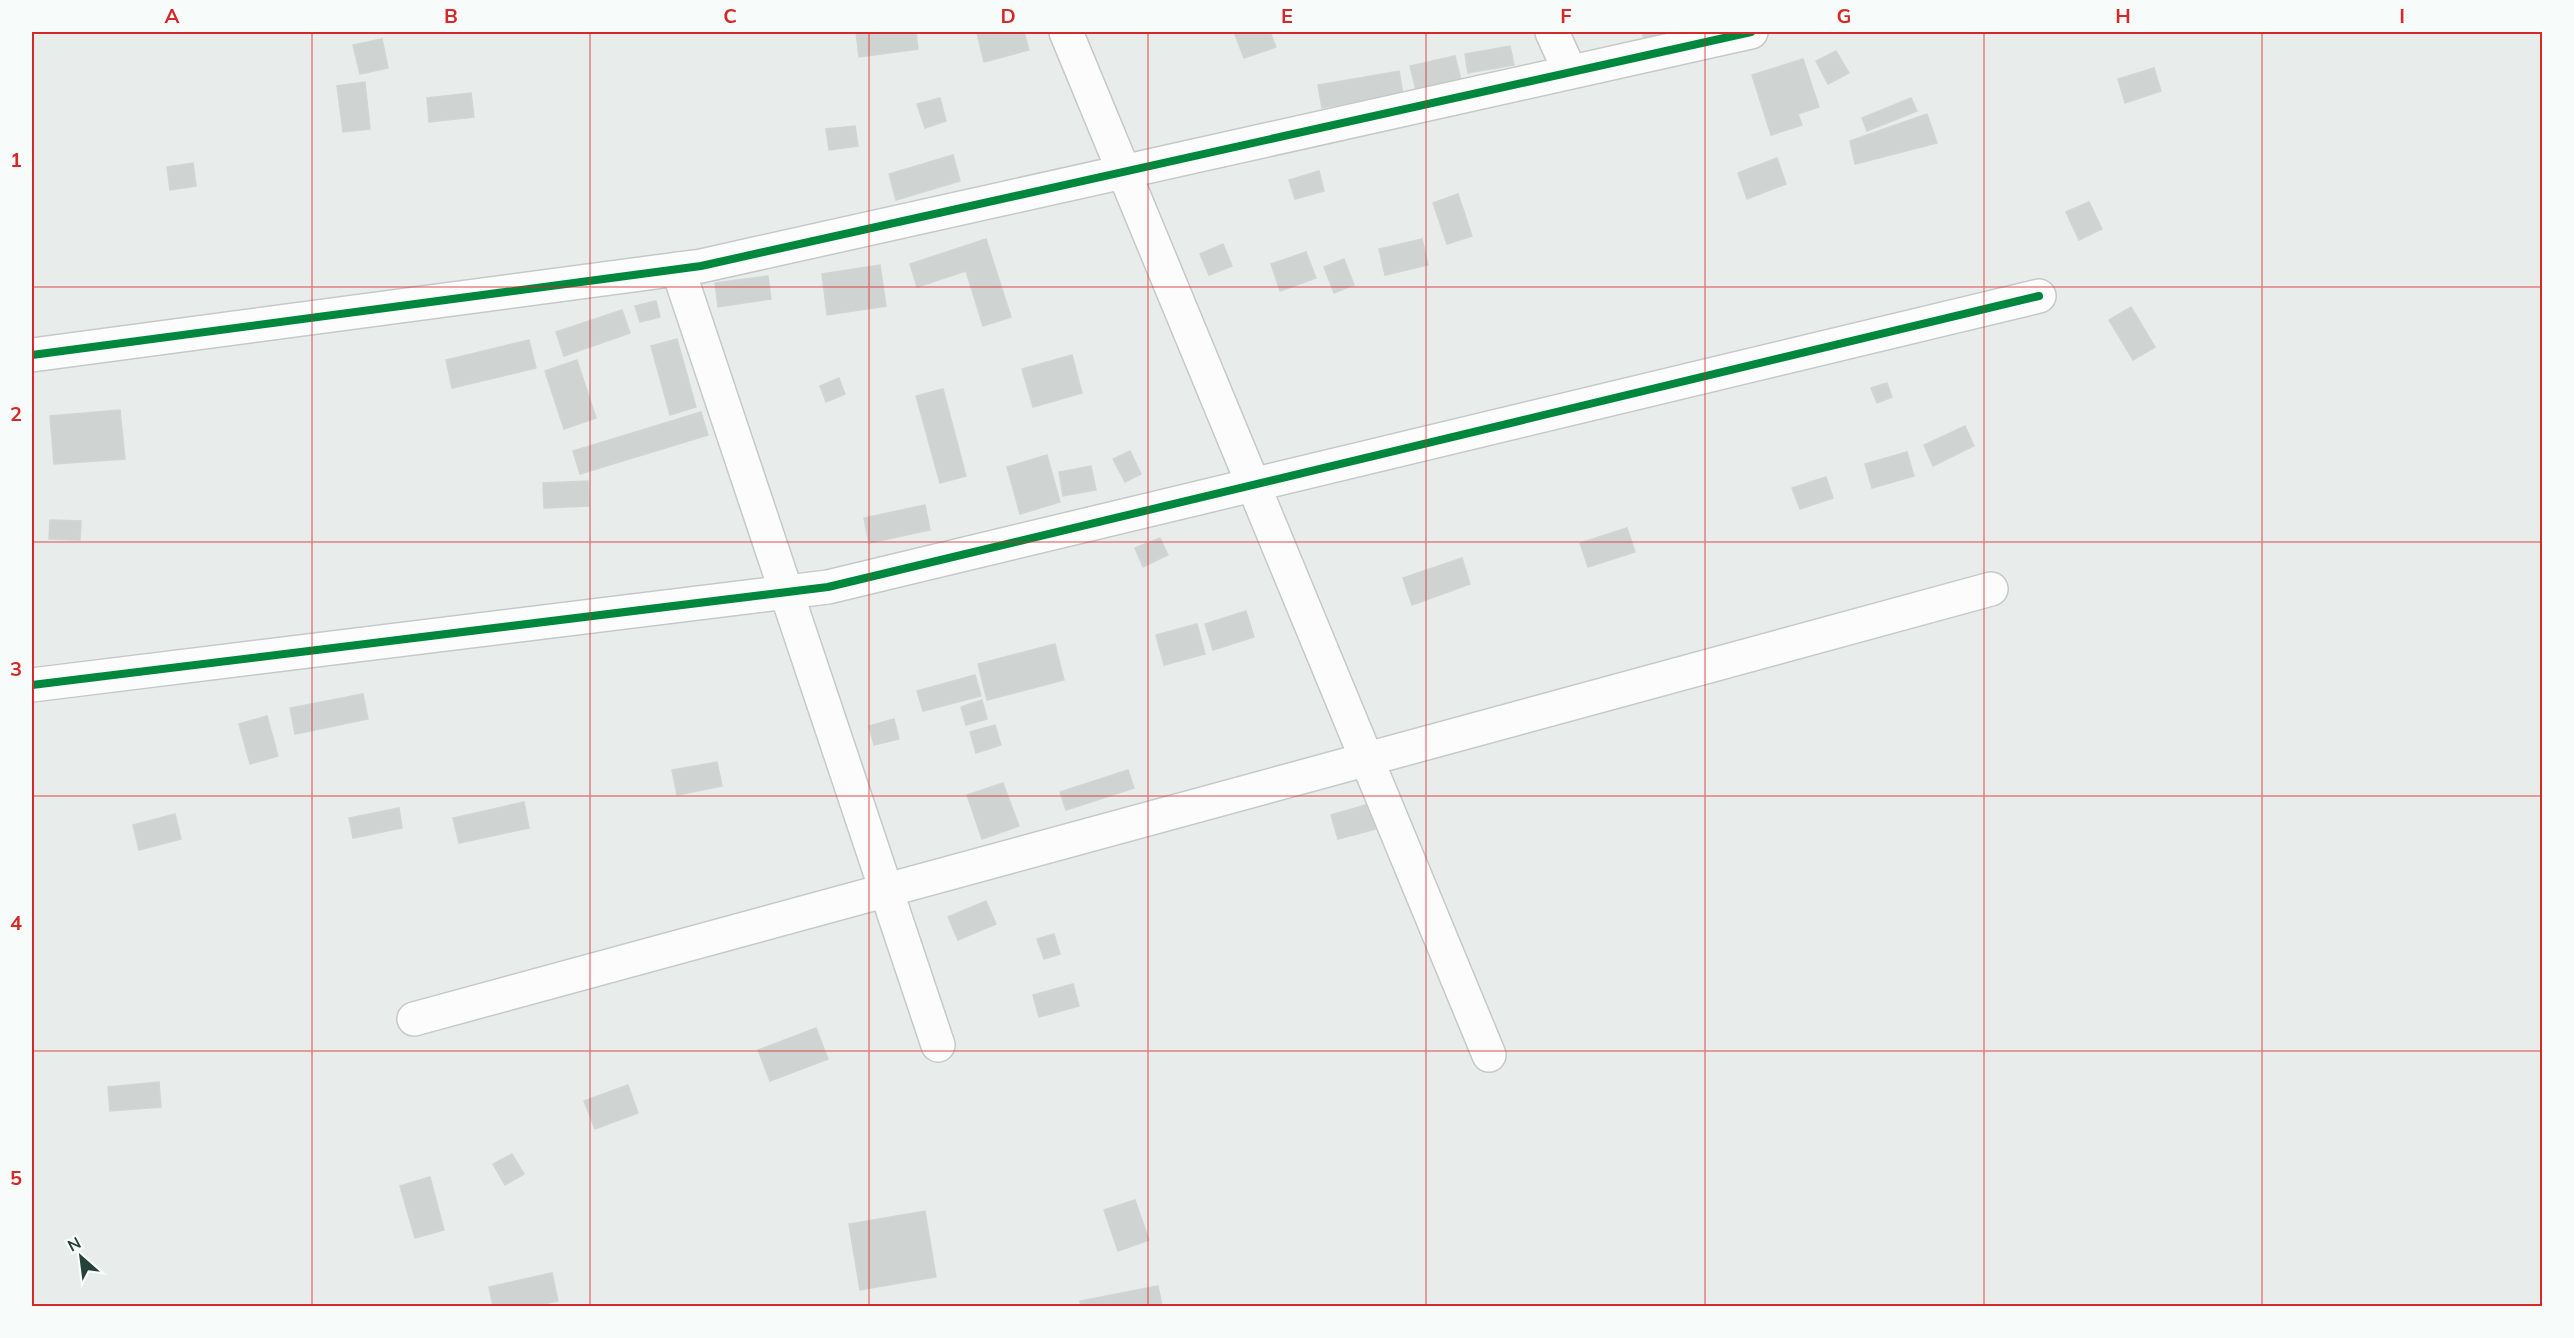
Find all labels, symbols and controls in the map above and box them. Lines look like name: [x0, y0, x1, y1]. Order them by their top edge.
text: A: [165, 3, 180, 28]
text: B: [444, 3, 458, 28]
text: C: [723, 3, 737, 28]
text: D: [1000, 3, 1016, 28]
text: E: [1281, 3, 1293, 28]
text: F: [1560, 3, 1572, 28]
text: G: [1837, 3, 1851, 28]
text: H: [2115, 3, 2131, 28]
text: I: [2399, 3, 2405, 28]
text: 1: [10, 147, 22, 172]
text: 2: [10, 401, 22, 426]
text: 3: [10, 656, 22, 681]
text: 4: [10, 910, 22, 935]
text: 5: [10, 1165, 22, 1190]
north arrow: [51, 1227, 111, 1287]
text: N: [64, 1232, 84, 1255]

